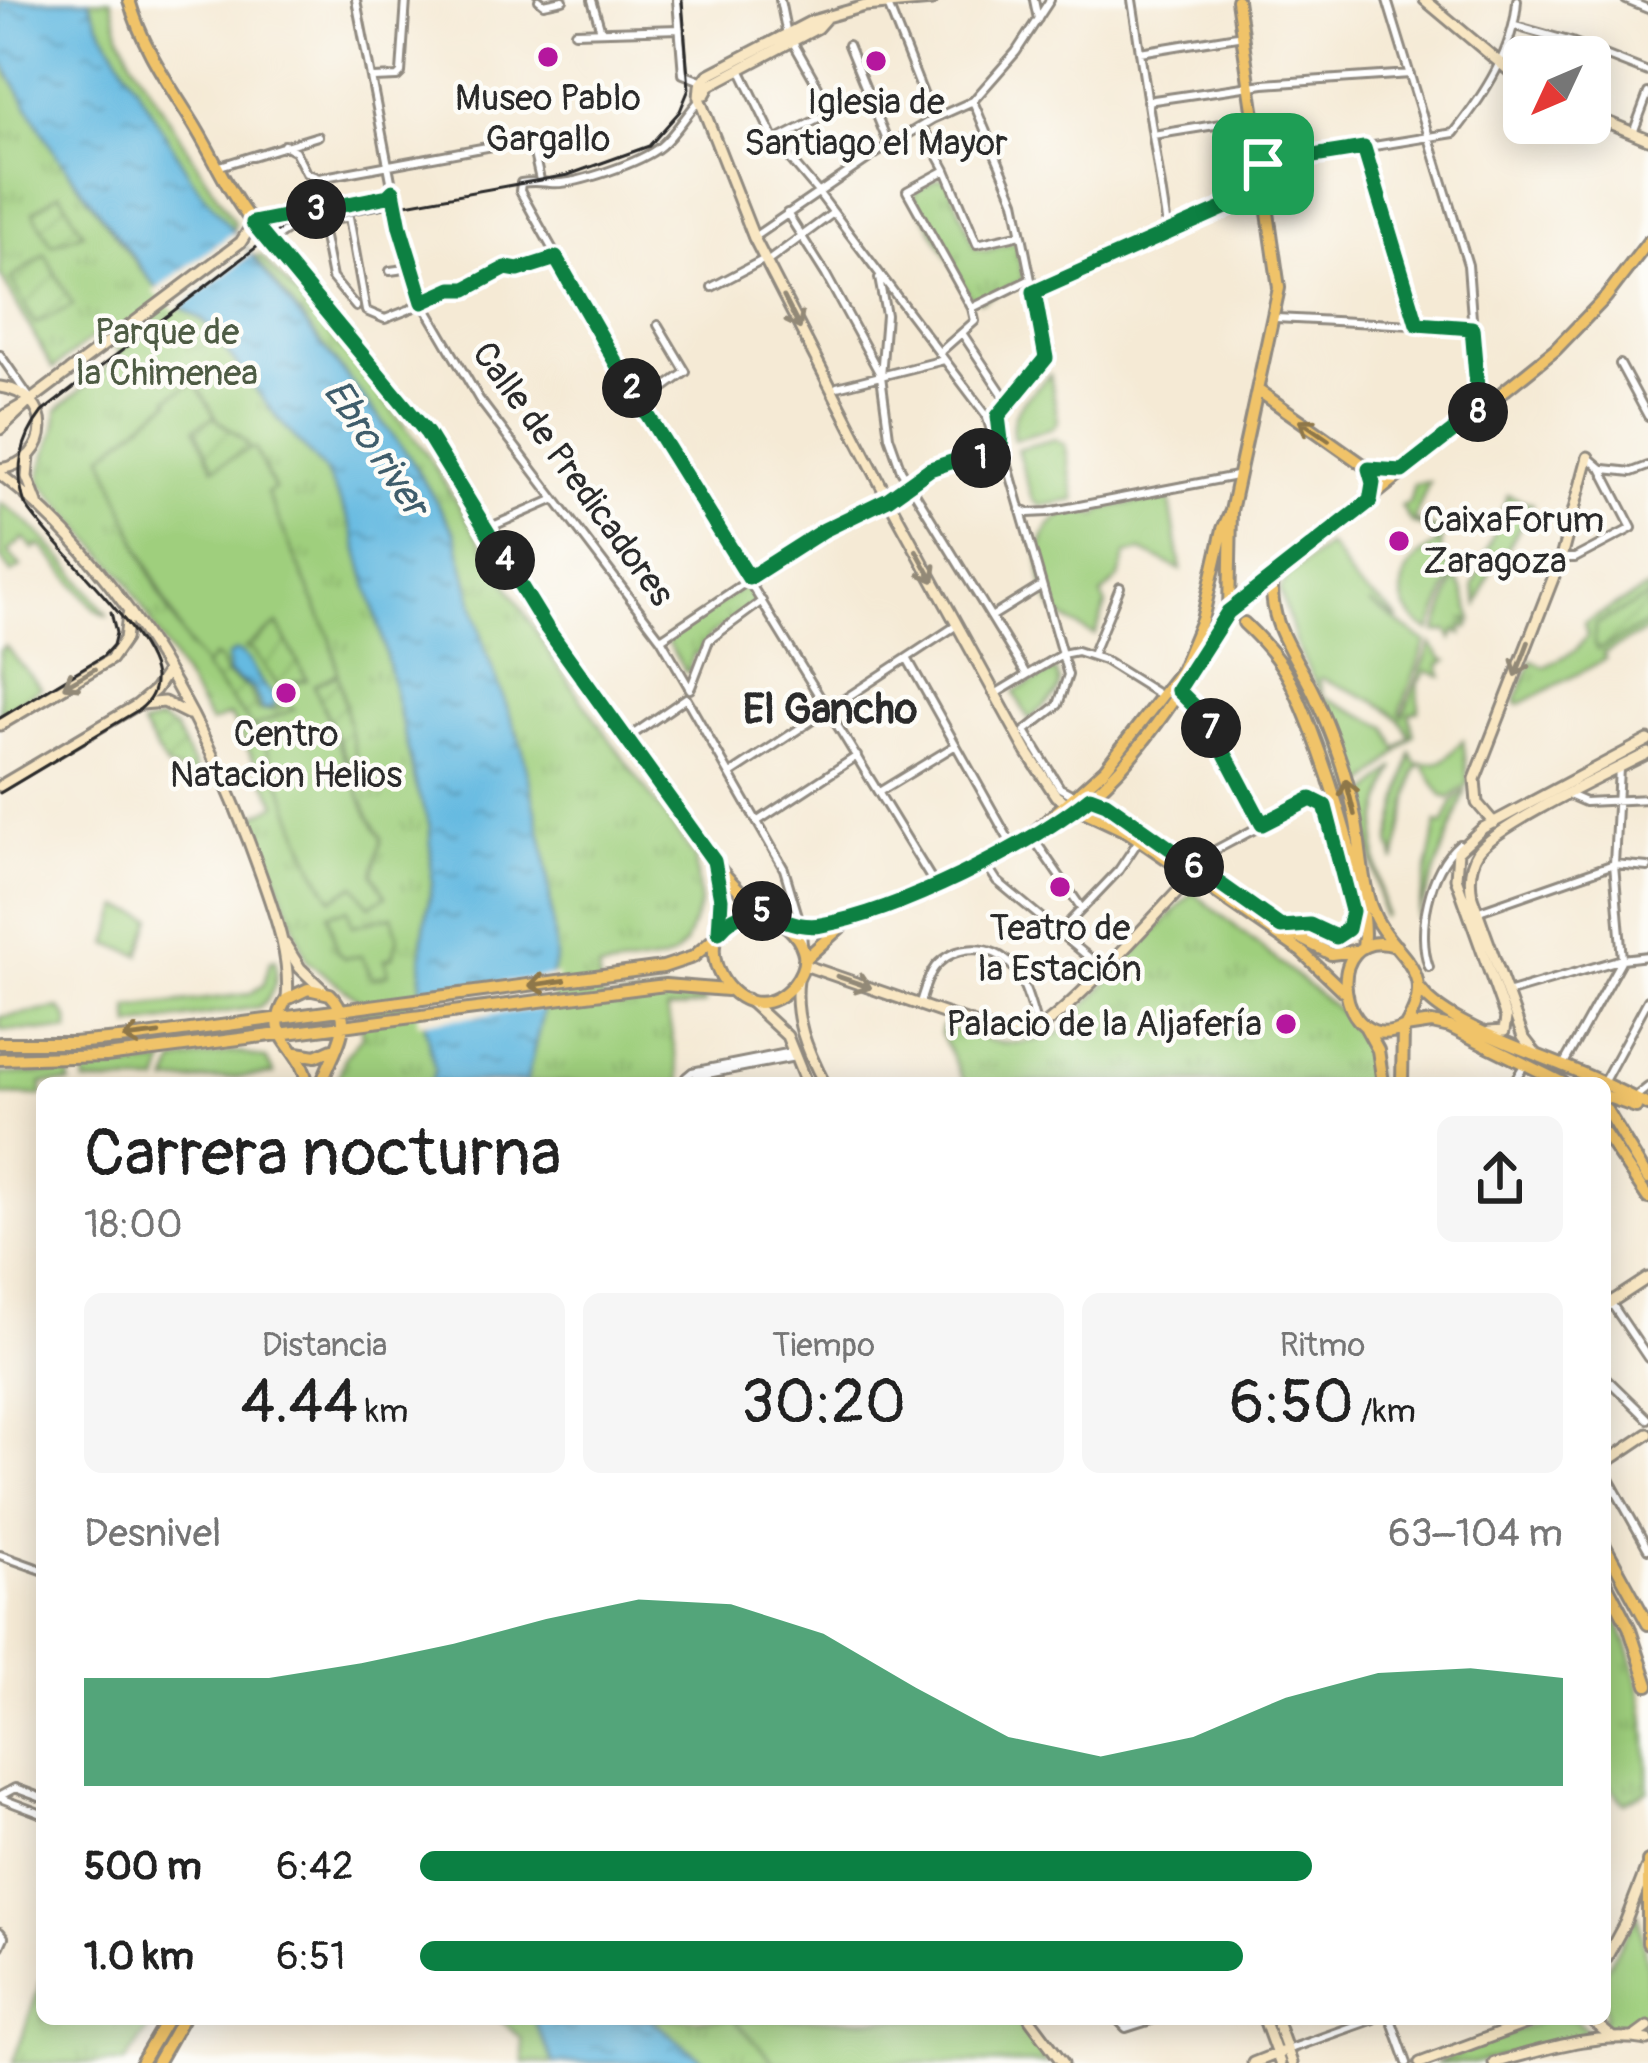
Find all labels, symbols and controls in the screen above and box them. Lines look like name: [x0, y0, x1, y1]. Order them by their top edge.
north arrow: [1503, 36, 1611, 144]
map controls: [1503, 36, 1611, 144]
marker: Museo Pablo Gargallo: [535, 44, 561, 70]
marker: Iglesia de Santiago el Mayor: [863, 48, 889, 74]
place label: Museo Pablo Gargallo: [455, 76, 641, 162]
place label: Iglesia de Santiago el Mayor: [744, 80, 1008, 166]
pin: [1212, 113, 1314, 215]
icon: arrive: [1230, 131, 1296, 197]
pin: 3: [286, 179, 346, 239]
text: 3: [307, 188, 325, 229]
one-way arrow: [782, 295, 805, 330]
park label: Parque de la Chimenea: [76, 310, 258, 396]
street label: Calle de Predicadores: [462, 333, 684, 615]
pin: 2: [602, 358, 662, 418]
text: 2: [623, 367, 641, 408]
water label: Ebro river: [312, 370, 442, 530]
pin: 8: [1448, 382, 1508, 442]
text: 8: [1470, 391, 1486, 432]
one-way arrow: [1298, 418, 1331, 443]
pin: 1: [951, 428, 1011, 488]
text: 1: [975, 437, 987, 478]
place label: CaixaForum Zaragoza: [1423, 498, 1604, 584]
marker: CaixaForum Zaragoza: [1386, 528, 1412, 554]
pin: 4: [475, 530, 535, 590]
text: 4: [495, 539, 515, 580]
one-way arrow: [914, 547, 937, 582]
one-way arrow: [1510, 639, 1531, 676]
one-way arrow: [63, 667, 98, 691]
marker: Centro Natacion Helios: [273, 680, 299, 706]
district label: El Gancho: [743, 684, 918, 736]
pin: 7: [1181, 698, 1241, 758]
text: 7: [1202, 707, 1220, 748]
place label: Centro Natacion Helios: [170, 712, 402, 798]
one-way arrow: [1338, 778, 1360, 816]
pin: 6: [1164, 837, 1224, 897]
text: 6: [1184, 846, 1204, 887]
marker: Teatro de la Estación: [1047, 874, 1073, 900]
pin: 5: [732, 881, 792, 941]
text: 5: [753, 890, 771, 931]
place label: Teatro de la Estación: [978, 906, 1142, 992]
one-way arrow: [528, 972, 567, 994]
one-way arrow: [835, 973, 872, 994]
place label: Palacio de la Aljafería: [946, 1002, 1262, 1047]
marker: Palacio de la Aljafería: [1273, 1011, 1299, 1037]
one-way arrow: [122, 1026, 161, 1048]
text: Carrera nocturna: [84, 1113, 561, 1196]
button: share: [1437, 1116, 1563, 1242]
text: 18:00: [84, 1200, 183, 1249]
text: Distancia: [262, 1325, 387, 1366]
text: Tiempo: [772, 1325, 875, 1366]
text: Ritmo: [1280, 1325, 1365, 1366]
text: 4.44: [241, 1366, 358, 1441]
text: 30:20: [741, 1366, 906, 1441]
text: 6:50: [1229, 1366, 1354, 1441]
text: km: [358, 1391, 408, 1432]
text: /km: [1354, 1391, 1416, 1432]
text: Desnivel: [84, 1509, 221, 1558]
text: 63–104 m: [1388, 1509, 1563, 1558]
text: 500 m: [84, 1842, 202, 1891]
text: 6:42: [276, 1842, 354, 1891]
text: 1.0 km: [84, 1932, 194, 1981]
text: 6:51: [276, 1932, 346, 1981]

